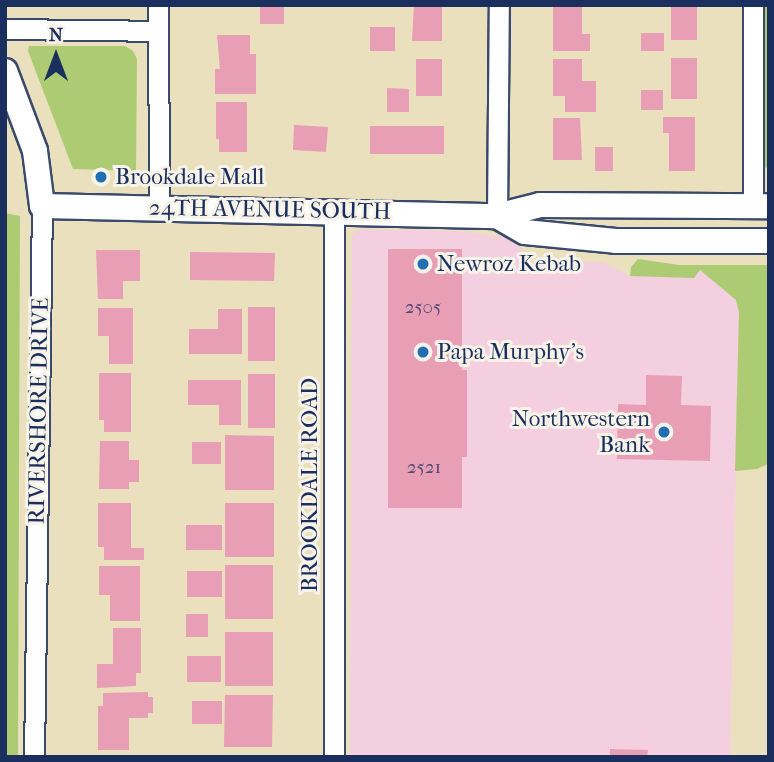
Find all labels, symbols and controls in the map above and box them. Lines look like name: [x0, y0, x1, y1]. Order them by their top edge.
north arrow: [21, 21, 91, 91]
text: N: [49, 24, 63, 46]
place label: Brookdale Mall: [115, 163, 264, 191]
marker: Brookdale Mall: [93, 169, 109, 185]
street label: 24TH AVENUE SOUTH: [149, 194, 391, 226]
place label: Newroz Kebab: [437, 250, 581, 278]
marker: Newroz Kebab: [415, 256, 431, 272]
street label: RIVERSHORE DRIVE: [23, 297, 55, 525]
house number: 2505: [405, 297, 441, 319]
place label: Papa Murphy's: [437, 338, 584, 366]
marker: Papa Murphy's: [415, 344, 431, 360]
street label: BROOKDALE ROAD: [296, 378, 324, 592]
place label: Northwestern Bank: [512, 405, 650, 459]
marker: Northwestern Bank: [656, 424, 672, 440]
house number: 2521: [407, 457, 441, 479]

